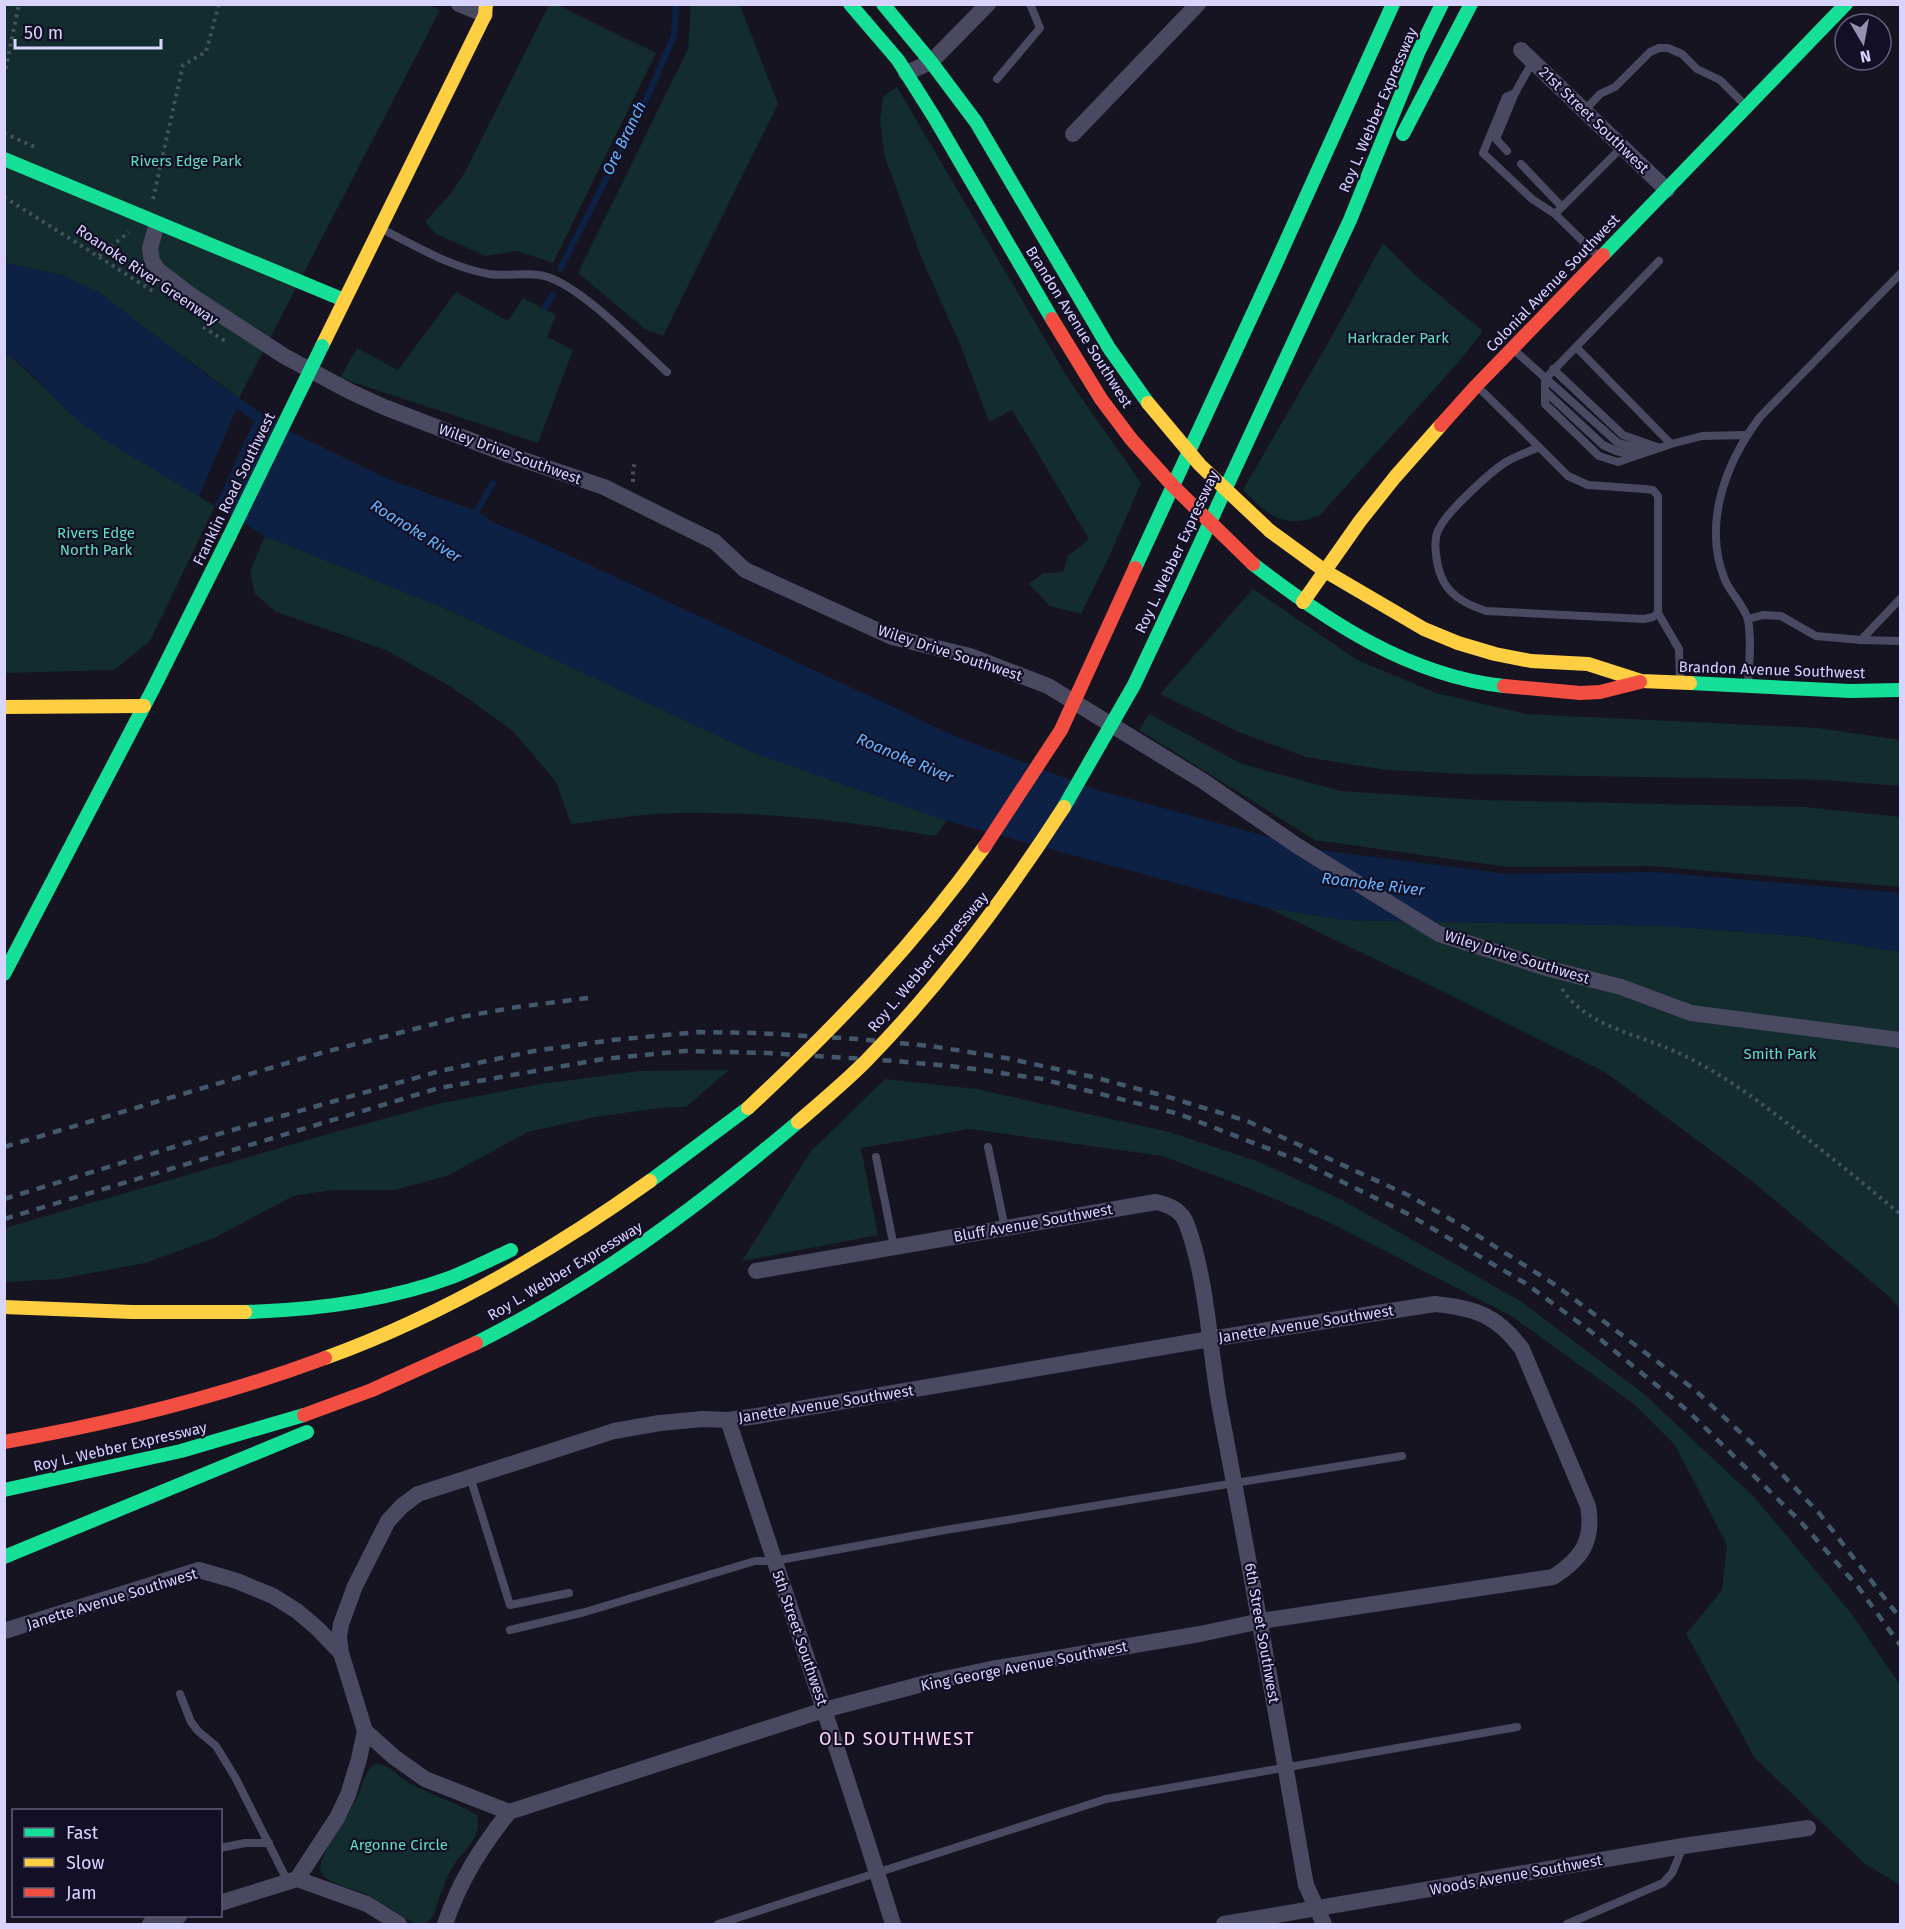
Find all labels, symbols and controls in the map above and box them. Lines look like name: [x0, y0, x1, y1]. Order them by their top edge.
scale bar: [15, 12, 160, 50]
north arrow: [1833, 12, 1893, 72]
text: 50 m: [24, 22, 63, 44]
street label: Roy L. Webber Expressway: [1335, 24, 1421, 195]
text: N: [1859, 46, 1872, 67]
street label: 21st Street Southwest: [1535, 63, 1653, 178]
water label: Ore Branch: [598, 98, 650, 178]
park label: Rivers Edge Park: [130, 152, 242, 170]
street label: Colonial Avenue Southwest: [1483, 210, 1624, 356]
street label: Roanoke River Greenway: [73, 221, 222, 330]
street label: Brandon Avenue Southwest: [1022, 243, 1136, 411]
park label: Harkrader Park: [1347, 329, 1449, 347]
street label: Franklin Road Southwest: [189, 409, 279, 568]
street label: Wiley Drive Southwest: [436, 420, 584, 488]
street label: Roy L. Webber Expressway: [1131, 467, 1223, 636]
water label: Roanoke River: [367, 496, 466, 567]
park label: Rivers Edge North Park: [57, 524, 135, 559]
street label: Wiley Drive Southwest: [876, 621, 1025, 685]
street label: Brandon Avenue Southwest: [1678, 658, 1866, 682]
water label: Roanoke River: [854, 729, 957, 787]
water label: Roanoke River: [1320, 868, 1426, 900]
street label: Roy L. Webber Expressway: [864, 888, 992, 1036]
street label: Wiley Drive Southwest: [1442, 926, 1592, 988]
park label: Smith Park: [1744, 1045, 1817, 1063]
street label: Bluff Avenue Southwest: [952, 1200, 1115, 1246]
street label: Roy L. Webber Expressway: [484, 1217, 646, 1324]
street label: Janette Avenue Southwest: [1217, 1301, 1396, 1347]
street label: Janette Avenue Southwest: [737, 1381, 916, 1427]
street label: Roy L. Webber Expressway: [32, 1418, 209, 1476]
street label: 6th Street Southwest: [1241, 1561, 1283, 1705]
street label: Janette Avenue Southwest: [25, 1564, 200, 1634]
street label: 5th Street Southwest: [768, 1568, 832, 1708]
street label: King George Avenue Southwest: [919, 1637, 1129, 1695]
district label: OLD SOUTHWEST: [819, 1728, 975, 1750]
legend: [12, 1809, 222, 1917]
text: Fast: [66, 1822, 99, 1844]
park label: Argonne Circle: [350, 1836, 448, 1854]
street label: Woods Avenue Southwest: [1428, 1851, 1604, 1899]
text: Slow: [66, 1852, 105, 1874]
text: Jam: [66, 1882, 97, 1904]

